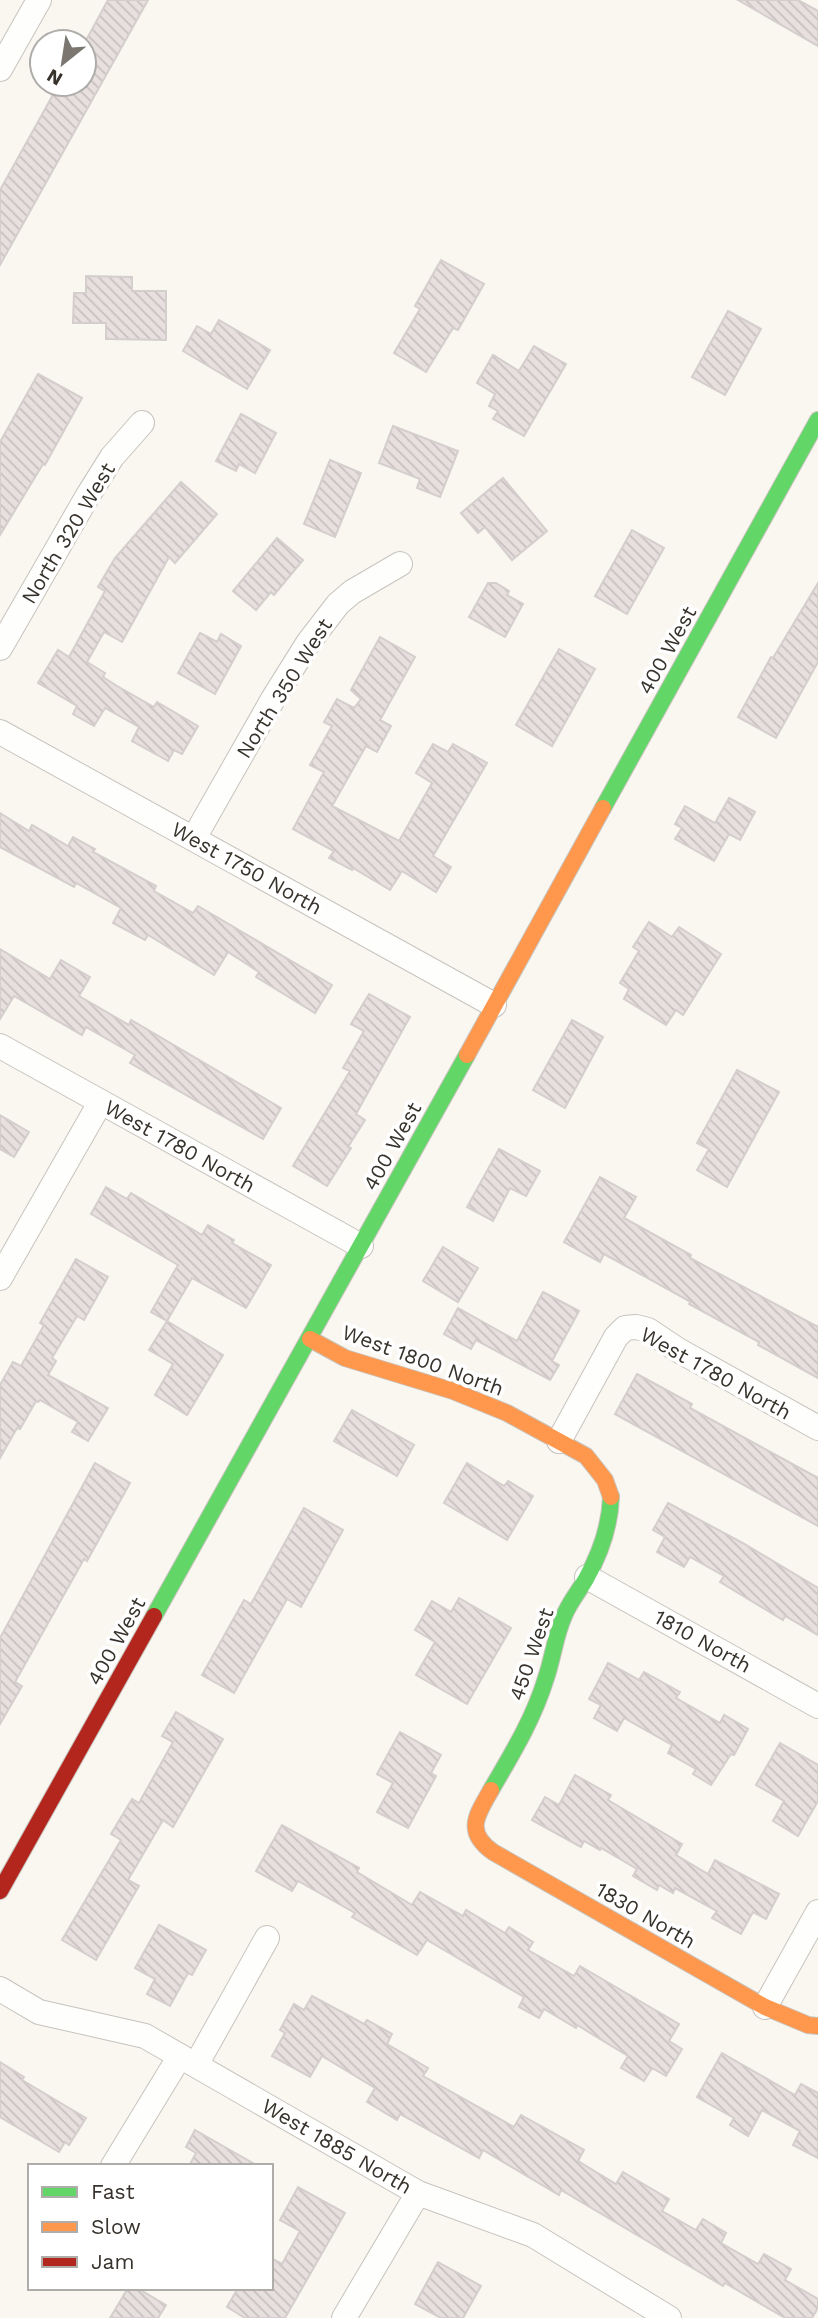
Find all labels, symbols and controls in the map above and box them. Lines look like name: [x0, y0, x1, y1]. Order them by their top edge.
north arrow: [28, 28, 98, 98]
text: N: [43, 64, 67, 91]
street label: North 320 West: [16, 458, 120, 608]
street label: 400 West: [633, 601, 702, 699]
street label: North 350 West: [231, 613, 337, 763]
street label: West 1750 North: [167, 816, 327, 920]
street label: West 1780 North: [100, 1094, 260, 1198]
street label: 400 West: [358, 1097, 427, 1195]
street label: West 1800 North: [339, 1319, 507, 1401]
street label: West 1780 North: [636, 1321, 796, 1425]
street label: 400 West: [82, 1592, 151, 1690]
street label: 450 West: [504, 1604, 559, 1704]
street label: 1810 North: [650, 1604, 756, 1678]
street label: 1830 North: [592, 1876, 700, 1954]
street label: West 1885 North: [257, 2093, 417, 2199]
legend: [28, 2164, 273, 2290]
text: Fast: [91, 2179, 135, 2204]
text: Slow: [91, 2214, 141, 2239]
text: Jam: [91, 2249, 134, 2274]

